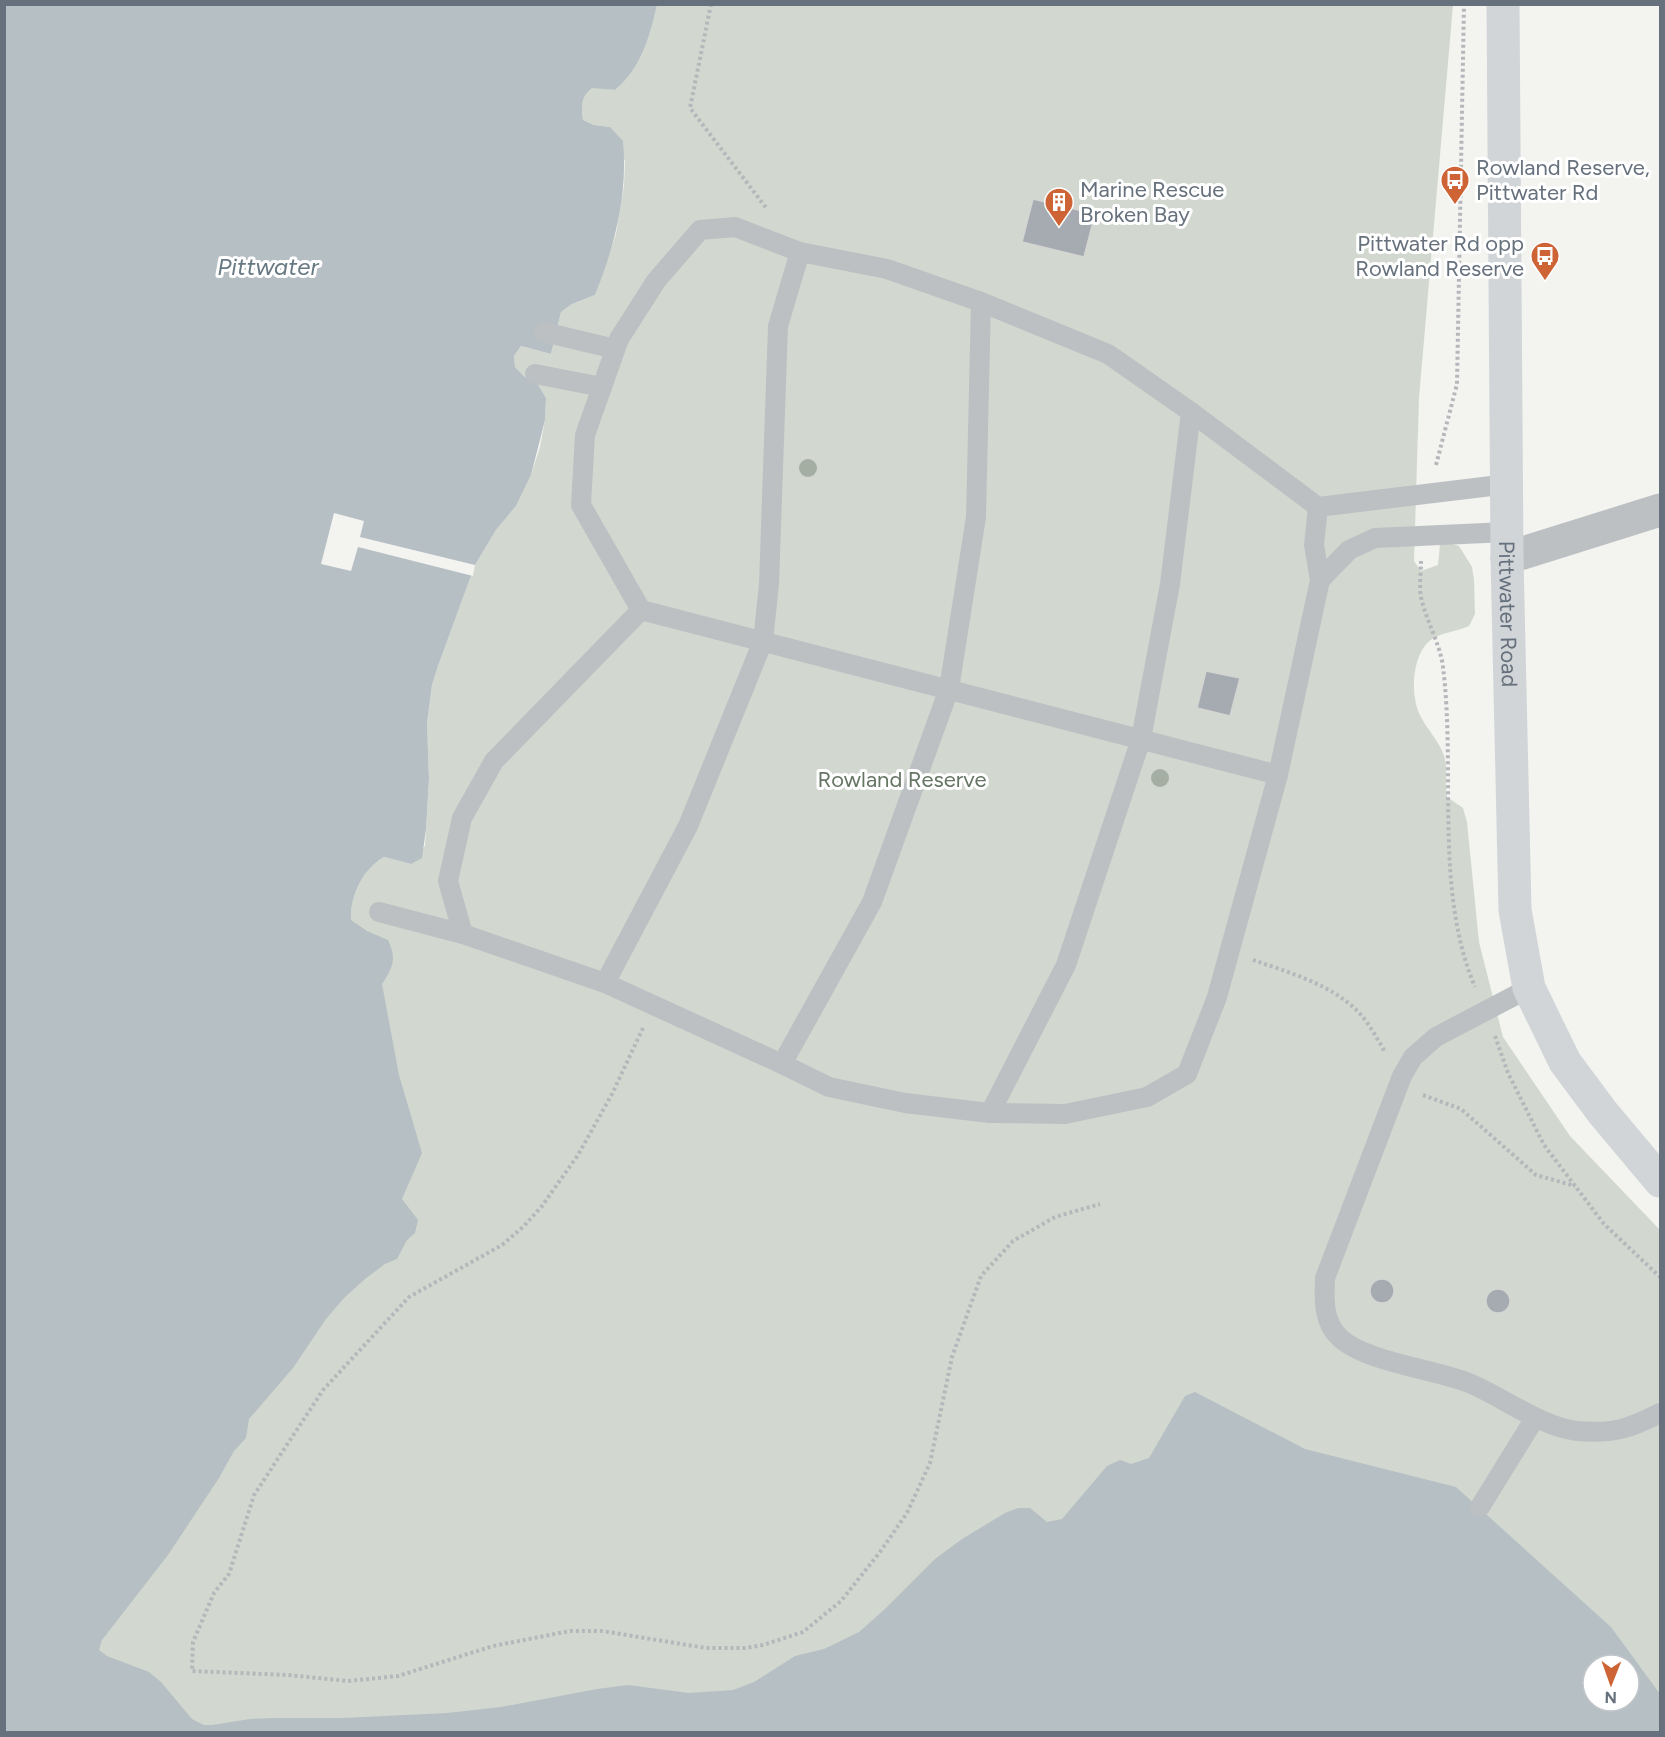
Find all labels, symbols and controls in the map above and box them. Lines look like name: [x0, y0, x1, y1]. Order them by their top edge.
place label: Rowland Reserve, Pittwater Rd: [1476, 154, 1650, 206]
bus stop icon: Rowland Reserve, Pittwater Rd: [1439, 164, 1471, 206]
place label: Marine Rescue Broken Bay: [1080, 176, 1224, 228]
building icon: Marine Rescue Broken Bay: [1043, 186, 1075, 228]
place label: Pittwater Rd opp Rowland Reserve: [1355, 230, 1524, 282]
bus stop icon: Pittwater Rd opp Rowland Reserve: [1529, 240, 1561, 282]
water label: Pittwater: [217, 252, 319, 281]
street label: Pittwater Road: [1493, 541, 1523, 688]
park label: Rowland Reserve: [818, 766, 986, 793]
north arrow: [1581, 1653, 1641, 1713]
text: N: [1604, 1688, 1617, 1707]

